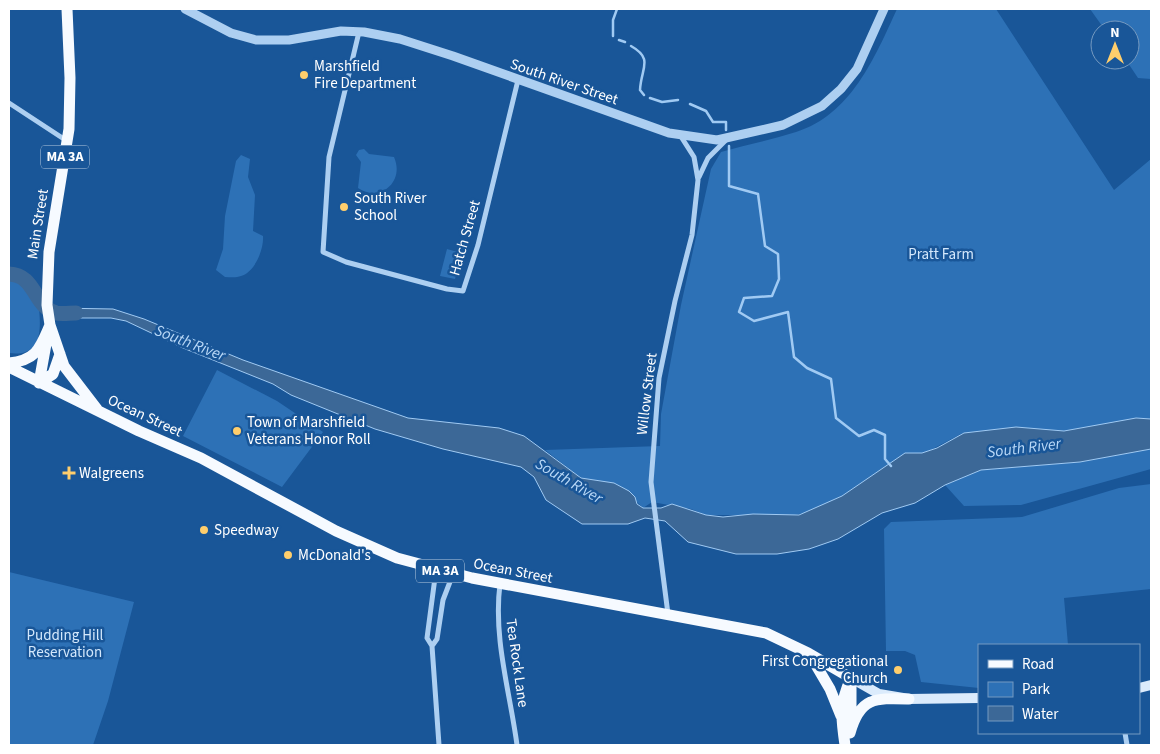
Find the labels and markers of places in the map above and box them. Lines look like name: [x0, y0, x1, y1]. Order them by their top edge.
place label: Marshfield Fire Department: [314, 56, 416, 94]
marker: Marshfield Fire Department: [298, 69, 310, 81]
place label: South River School: [354, 188, 427, 226]
marker: South River School: [338, 201, 350, 213]
place label: Town of Marshfield Veterans Honor Roll: [247, 412, 371, 450]
marker: Town of Marshfield Veterans Honor Roll: [231, 425, 243, 437]
place label: Walgreens: [79, 463, 144, 484]
marker: Walgreens: [63, 467, 75, 479]
place label: Speedway: [214, 520, 279, 541]
marker: Speedway: [198, 524, 210, 536]
place label: McDonald's: [298, 545, 371, 566]
marker: McDonald's: [282, 549, 294, 561]
place label: First Congregational Church: [762, 651, 888, 689]
marker: First Congregational Church: [892, 664, 904, 676]

